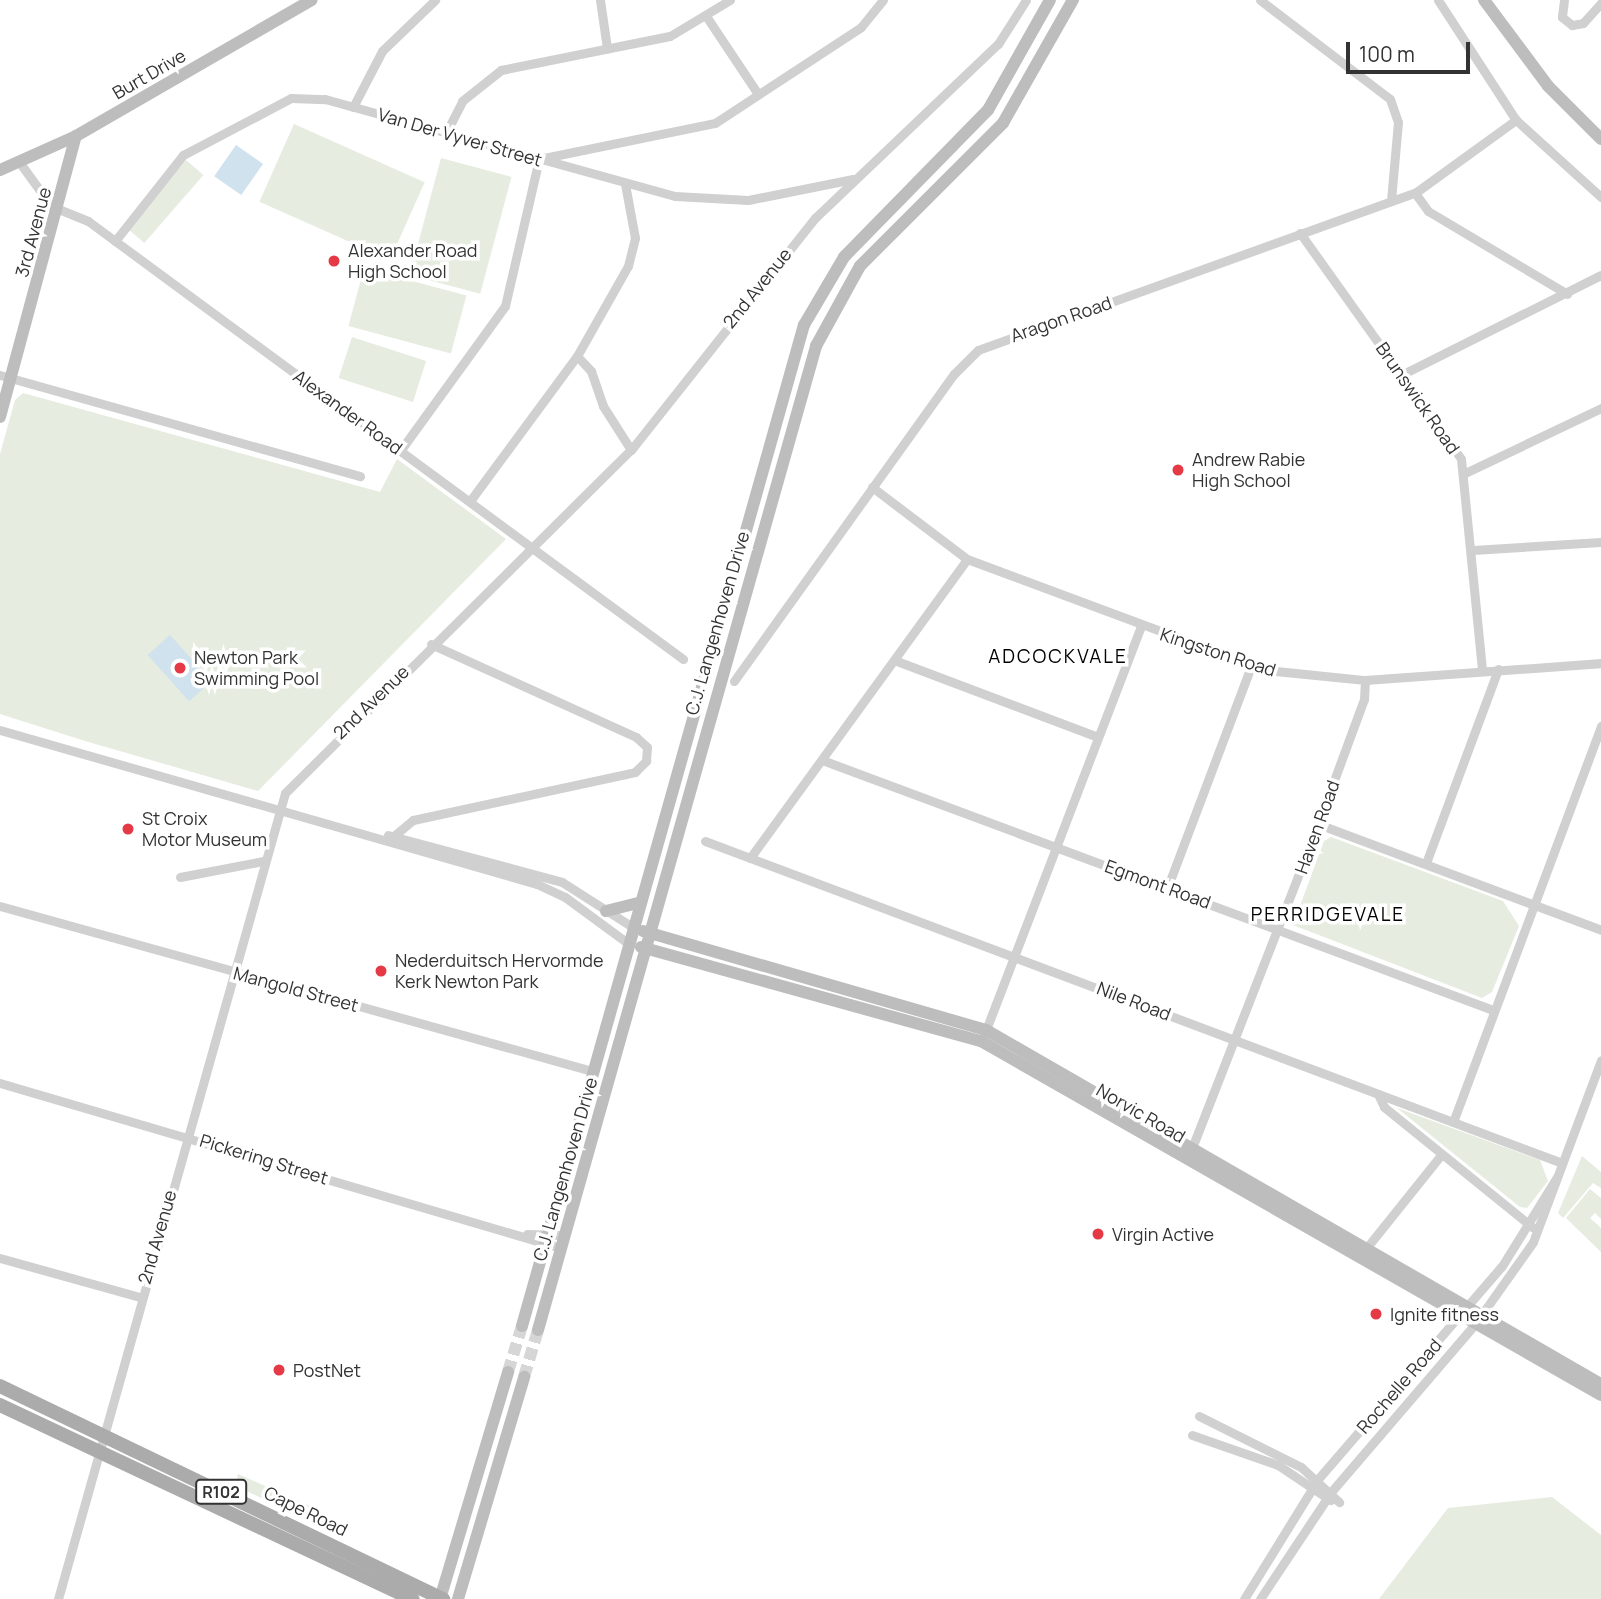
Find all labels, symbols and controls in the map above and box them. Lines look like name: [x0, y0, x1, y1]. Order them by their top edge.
scale bar: [1349, 28, 1473, 72]
text: 100 m: [1359, 40, 1415, 68]
street label: Burt Drive: [108, 44, 190, 104]
street label: Van Der Vyver Street: [375, 103, 545, 171]
street label: 3rd Avenue: [11, 185, 55, 279]
place label: Alexander Road High School: [348, 240, 477, 282]
street label: 2nd Avenue: [718, 244, 796, 332]
marker: Alexander Road High School: [326, 253, 342, 269]
street label: Aragon Road: [1007, 292, 1115, 346]
street label: Brunswick Road: [1372, 338, 1464, 458]
street label: Alexander Road: [289, 365, 407, 459]
place label: Andrew Rabie High School: [1192, 449, 1305, 491]
marker: Andrew Rabie High School: [1170, 462, 1186, 478]
street label: C.J. Langenhoven Drive: [680, 529, 754, 717]
street label: Kingston Road: [1158, 623, 1278, 681]
district label: ADCOCKVALE: [989, 646, 1127, 668]
place label: Newton Park Swimming Pool: [194, 647, 319, 690]
marker: Newton Park Swimming Pool: [172, 660, 188, 676]
street label: 2nd Avenue: [329, 661, 413, 743]
street label: Haven Road: [1290, 777, 1344, 877]
place label: St Croix Motor Museum: [142, 808, 267, 850]
marker: St Croix Motor Museum: [120, 821, 136, 837]
street label: Egmont Road: [1102, 855, 1214, 913]
district label: PERRIDGEVALE: [1252, 904, 1404, 926]
place label: Nederduitsch Hervormde Kerk Newton Park: [395, 950, 603, 992]
street label: Mangold Street: [231, 962, 361, 1016]
marker: Nederduitsch Hervormde Kerk Newton Park: [373, 963, 389, 979]
street label: Nile Road: [1094, 977, 1174, 1025]
street label: C.J. Langenhoven Drive: [528, 1075, 602, 1263]
street label: Norvic Road: [1093, 1079, 1189, 1147]
street label: Pickering Street: [197, 1129, 331, 1189]
street label: 2nd Avenue: [133, 1188, 181, 1286]
place label: Virgin Active: [1112, 1223, 1214, 1245]
marker: Virgin Active: [1090, 1226, 1106, 1242]
place label: Ignite fitness: [1390, 1303, 1499, 1325]
marker: Ignite fitness: [1368, 1306, 1384, 1322]
street label: Rochelle Road: [1352, 1334, 1446, 1438]
place label: PostNet: [293, 1359, 361, 1381]
marker: PostNet: [271, 1362, 287, 1378]
road number: R102: [195, 1480, 247, 1504]
street label: Cape Road: [261, 1481, 351, 1541]

